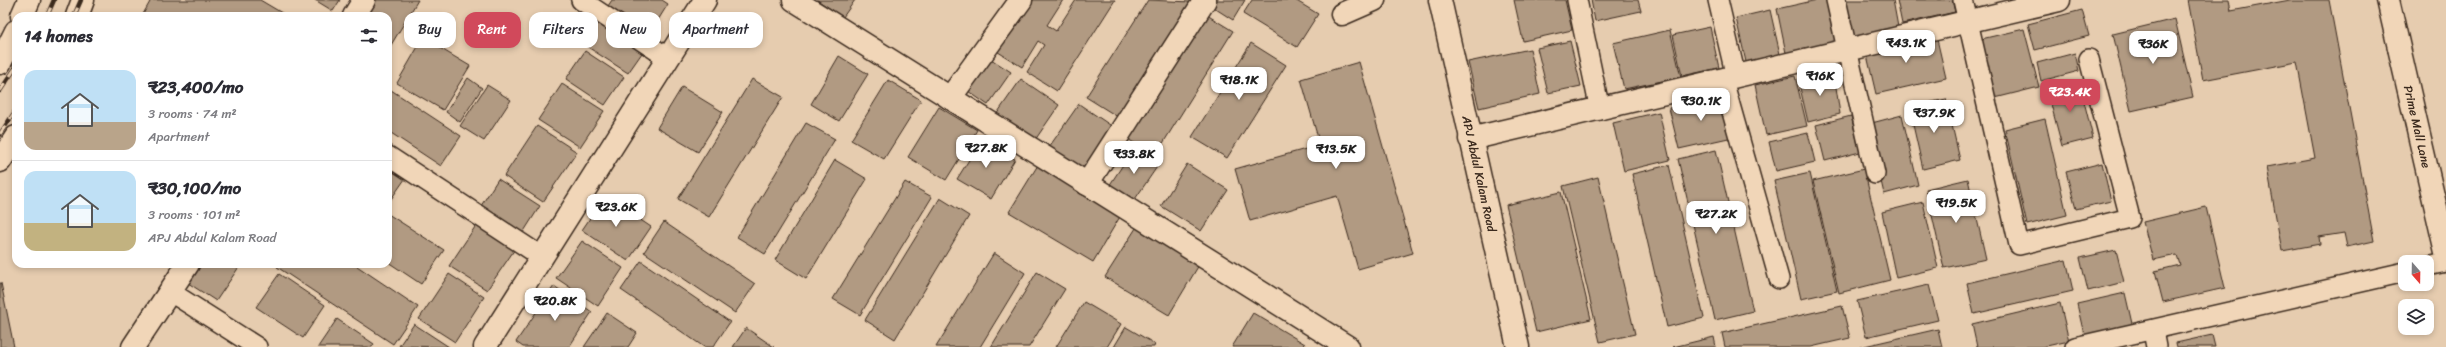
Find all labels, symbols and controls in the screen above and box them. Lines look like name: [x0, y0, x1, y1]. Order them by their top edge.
chip: Buy: [404, 12, 456, 48]
chip: Rent: [464, 12, 521, 48]
chip: Filters: [529, 12, 598, 48]
chip: New: [606, 12, 661, 48]
chip: Apartment: [669, 12, 763, 48]
text: 14 homes: [24, 21, 93, 51]
icon: filters: [358, 25, 380, 47]
pin: ₹43.1K: [1873, 30, 1939, 64]
text: ₹43.1K: [1886, 31, 1926, 54]
pin: ₹36K: [2129, 31, 2177, 65]
text: ₹36K: [2138, 32, 2168, 55]
pin: ₹16K: [1796, 63, 1844, 97]
text: ₹16K: [1806, 64, 1834, 87]
pin: ₹18.1K: [1206, 67, 1272, 101]
text: ₹18.1K: [1220, 68, 1258, 91]
text: ₹23,400/mo: [148, 72, 243, 102]
pin: ₹23.4K: [2037, 79, 2103, 113]
text: ₹23.4K: [2049, 80, 2091, 103]
street label: Prime Mall Lane: [2397, 83, 2437, 170]
icon: home: [56, 86, 104, 134]
pin: ₹30.1K: [1668, 88, 1734, 122]
text: ₹30.1K: [1681, 89, 1721, 112]
pin: ₹37.9K: [1901, 100, 1967, 134]
text: ₹37.9K: [1913, 101, 1955, 124]
text: 3 rooms · 74 m²: [148, 102, 237, 125]
street label: APJ Abdul Kalam Road: [1455, 112, 1503, 235]
text: Apartment: [148, 125, 209, 148]
pin: ₹27.8K: [953, 135, 1019, 169]
text: ₹27.8K: [965, 136, 1007, 159]
pin: ₹13.5K: [1303, 136, 1369, 170]
text: ₹13.5K: [1316, 137, 1356, 160]
pin: ₹33.8K: [1101, 141, 1167, 175]
text: ₹33.8K: [1113, 142, 1155, 165]
text: ₹30,100/mo: [148, 173, 241, 203]
icon: home: [56, 187, 104, 235]
pin: ₹19.5K: [1923, 190, 1989, 224]
text: ₹19.5K: [1936, 191, 1976, 214]
pin: ₹23.6K: [583, 194, 649, 228]
text: ₹23.6K: [595, 195, 637, 218]
pin: ₹27.2K: [1683, 201, 1749, 235]
text: ₹27.2K: [1695, 202, 1737, 225]
text: 3 rooms · 101 m²: [148, 203, 240, 226]
text: APJ Abdul Kalam Road: [148, 226, 276, 249]
north arrow: [2398, 255, 2434, 291]
map controls: [2398, 255, 2434, 335]
pin: ₹20.8K: [522, 288, 588, 322]
text: ₹20.8K: [534, 289, 576, 312]
button: layers: [2398, 299, 2434, 335]

